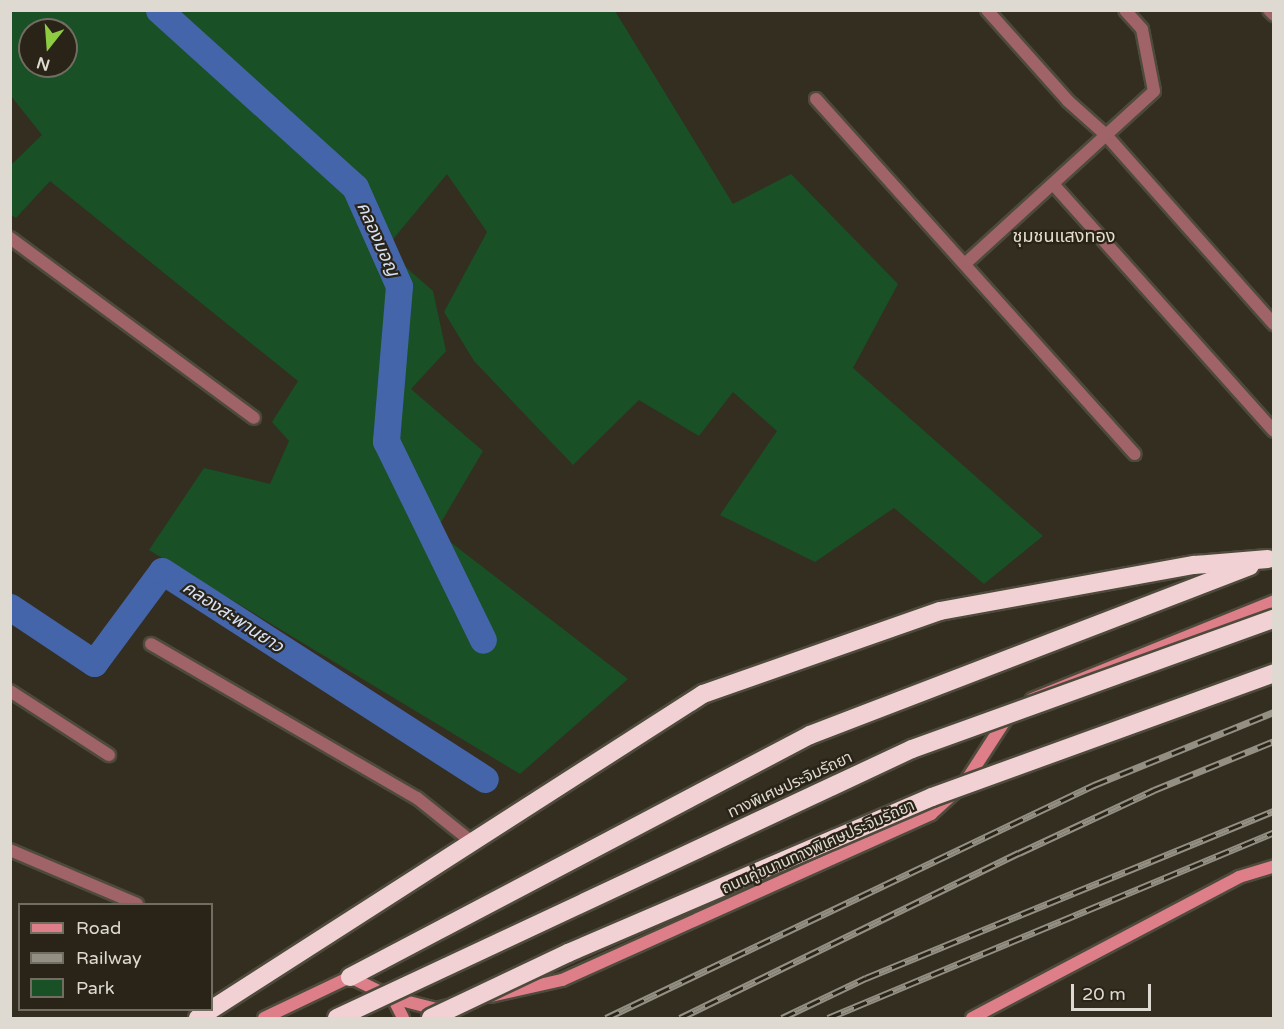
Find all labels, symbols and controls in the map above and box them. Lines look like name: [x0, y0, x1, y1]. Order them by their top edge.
north arrow: [18, 18, 78, 78]
text: N: [34, 52, 52, 75]
water label: คลองมอญ: [352, 198, 404, 280]
district label: ชุมชนแสงทอง: [1013, 225, 1115, 247]
water label: คลองสะพานยาว: [179, 577, 287, 657]
street label: ทางพิเศษประจิมรัถยา: [725, 748, 855, 822]
street label: ถนนคู่ขนานทางพิเศษประจิมรัถยา: [718, 796, 918, 898]
legend: [18, 903, 213, 1011]
text: Road: [76, 917, 121, 939]
text: Railway: [76, 947, 142, 969]
scale bar: [1074, 972, 1154, 1010]
text: Park: [76, 977, 114, 999]
text: 20 m: [1082, 983, 1126, 1005]

